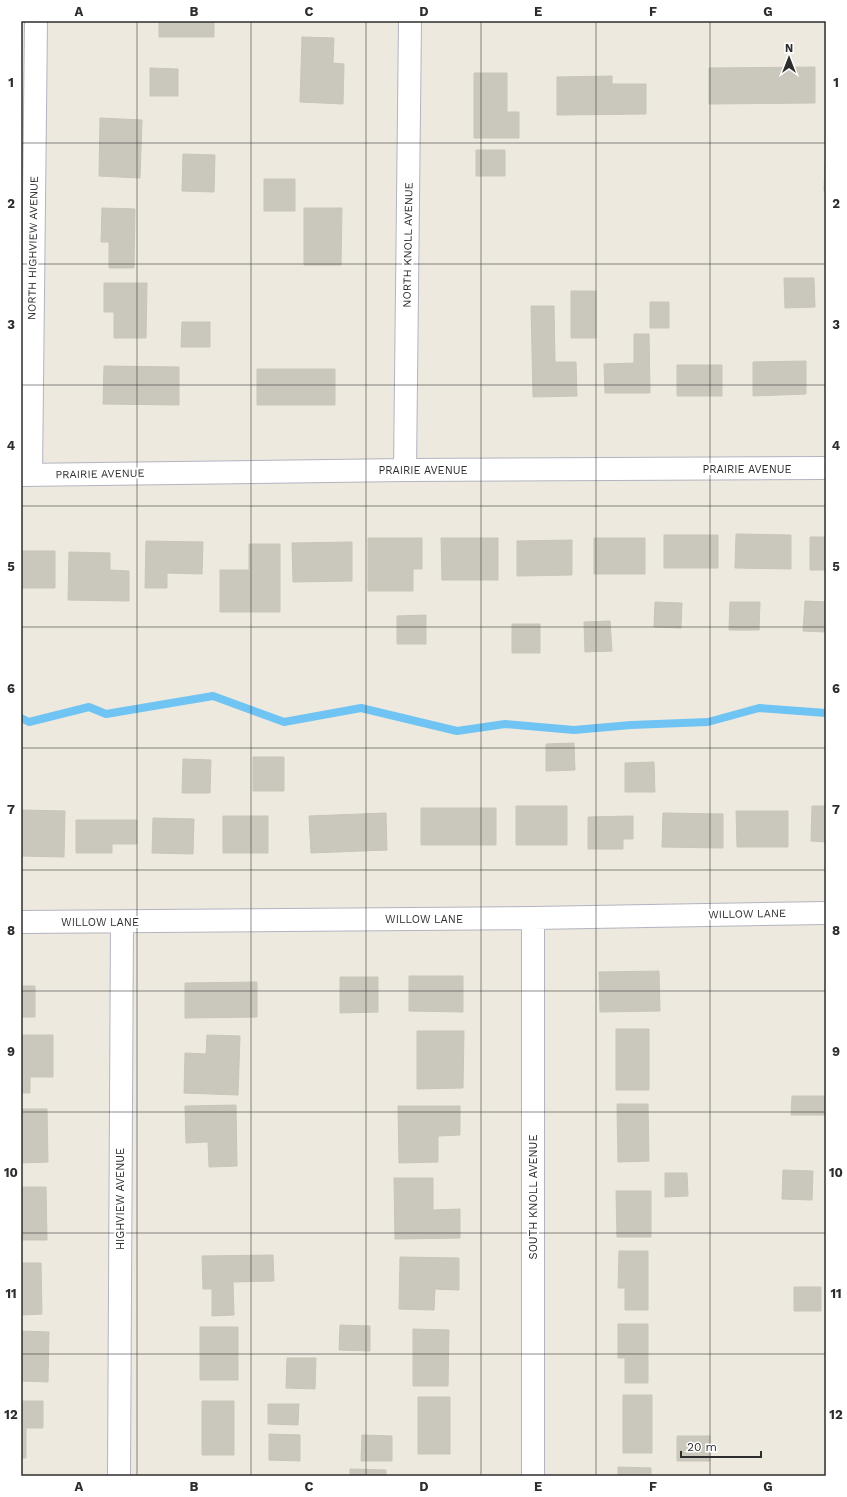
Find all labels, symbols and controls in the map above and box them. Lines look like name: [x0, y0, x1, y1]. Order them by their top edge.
text: A: [75, 4, 84, 19]
text: B: [190, 4, 199, 19]
text: C: [305, 4, 314, 19]
text: D: [419, 4, 429, 19]
text: E: [534, 4, 542, 19]
text: F: [649, 4, 657, 19]
text: G: [763, 4, 773, 19]
north arrow: [769, 38, 809, 78]
text: N: [785, 42, 793, 55]
text: 1: [8, 75, 14, 90]
text: 1: [833, 75, 839, 90]
street label: NORTH HIGHVIEW AVENUE: [25, 176, 41, 320]
street label: NORTH KNOLL AVENUE: [400, 182, 416, 308]
text: 2: [7, 196, 15, 211]
text: 2: [832, 196, 840, 211]
text: 3: [7, 317, 15, 332]
text: 3: [832, 317, 840, 332]
text: 4: [7, 438, 16, 453]
text: 4: [832, 438, 841, 453]
street label: PRAIRIE AVENUE: [702, 463, 792, 476]
street label: PRAIRIE AVENUE: [378, 464, 468, 477]
street label: PRAIRIE AVENUE: [55, 467, 145, 481]
text: 5: [7, 559, 15, 574]
text: 5: [832, 559, 840, 574]
text: 6: [7, 681, 15, 696]
text: 6: [832, 681, 840, 696]
text: 7: [7, 802, 15, 817]
text: 7: [832, 802, 840, 817]
street label: WILLOW LANE: [708, 907, 786, 921]
street label: WILLOW LANE: [385, 913, 463, 926]
street label: WILLOW LANE: [61, 916, 139, 929]
text: 8: [7, 923, 15, 938]
text: 8: [832, 923, 840, 938]
text: 9: [7, 1044, 15, 1059]
text: 9: [832, 1044, 840, 1059]
street label: SOUTH KNOLL AVENUE: [527, 1135, 540, 1259]
street label: HIGHVIEW AVENUE: [114, 1148, 127, 1250]
text: 10: [4, 1165, 18, 1180]
text: 10: [829, 1165, 843, 1180]
text: 11: [5, 1286, 17, 1301]
text: 11: [830, 1286, 842, 1301]
text: 12: [4, 1407, 18, 1422]
text: 12: [829, 1407, 843, 1422]
scale bar: [681, 1433, 761, 1459]
text: 20 m: [687, 1440, 717, 1454]
text: A: [75, 1479, 84, 1494]
text: B: [190, 1479, 199, 1494]
text: C: [305, 1479, 314, 1494]
text: D: [419, 1479, 429, 1494]
text: E: [534, 1479, 542, 1494]
text: F: [649, 1479, 657, 1494]
text: G: [763, 1479, 773, 1494]

